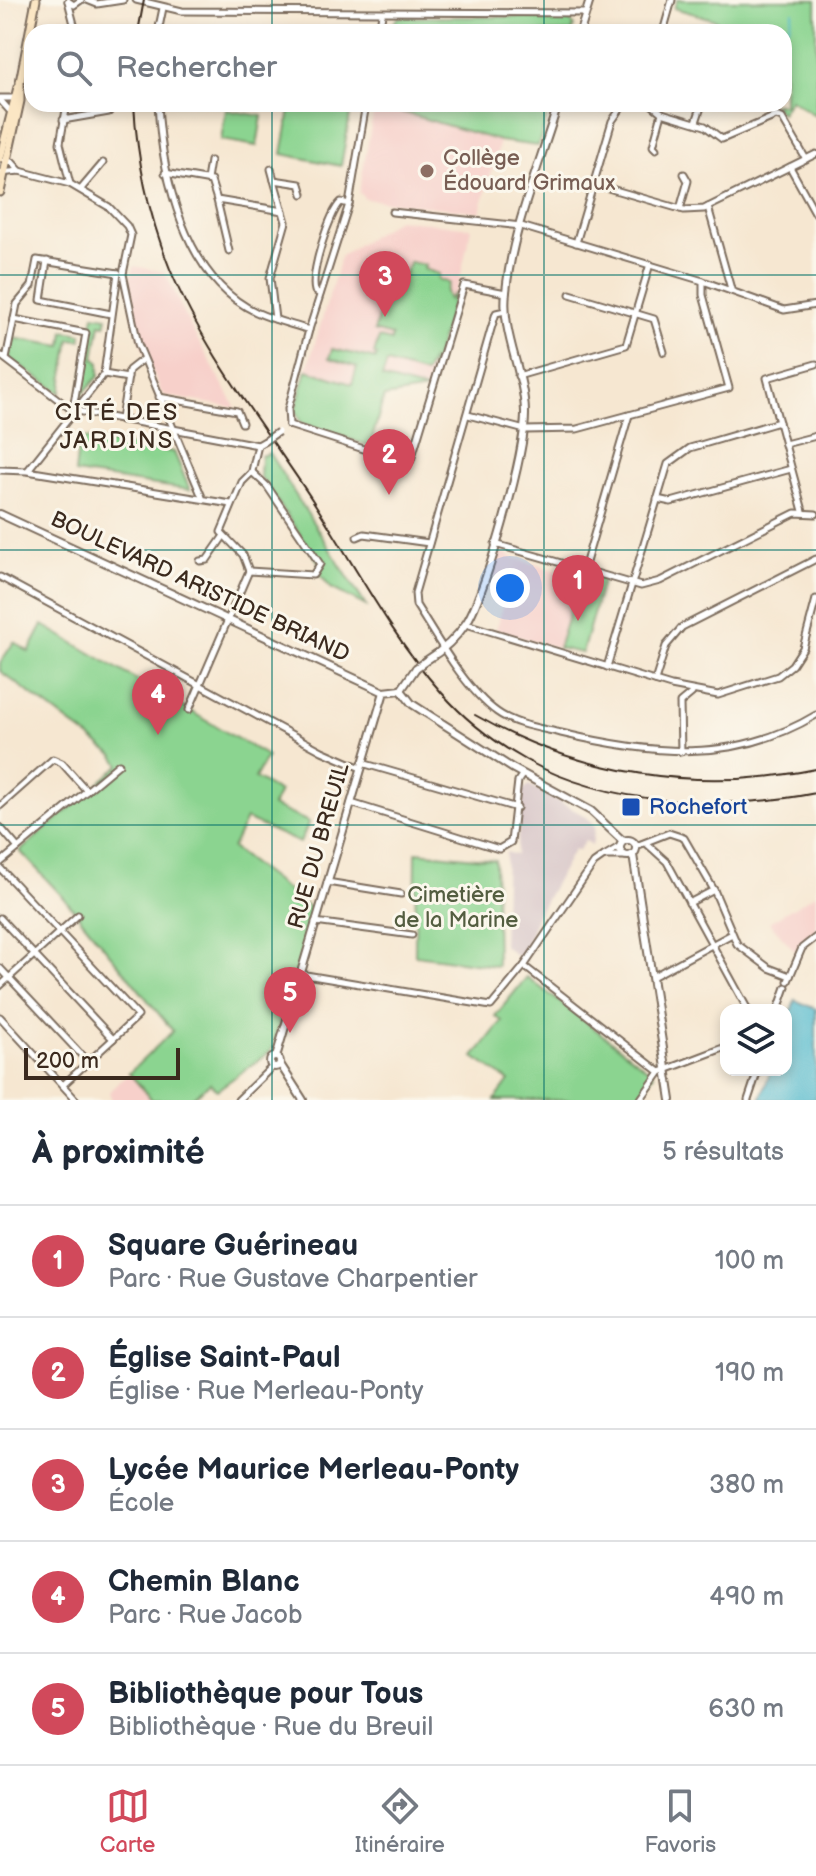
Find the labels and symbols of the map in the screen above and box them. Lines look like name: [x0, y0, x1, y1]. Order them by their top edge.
place label: Collège Édouard Grimaux: [443, 145, 616, 197]
marker: Collège Édouard Grimaux: [418, 162, 436, 180]
pin: 3: [359, 251, 411, 317]
district label: CITÉ DES JARDINS: [55, 397, 179, 455]
pin: 2: [363, 429, 415, 495]
street label: BOULEVARD ARISTIDE BRIAND: [46, 506, 354, 668]
pin: 1: [552, 555, 604, 621]
your location: [490, 568, 530, 608]
pin: 4: [132, 669, 184, 735]
street label: RUE DU BREUIL: [282, 760, 356, 932]
place label: Rochefort: [649, 794, 748, 821]
marker: Rochefort: [620, 796, 642, 818]
park label: Cimetière de la Marine: [394, 882, 518, 934]
pin: 5: [264, 967, 316, 1033]
scale bar: [24, 1044, 180, 1080]

